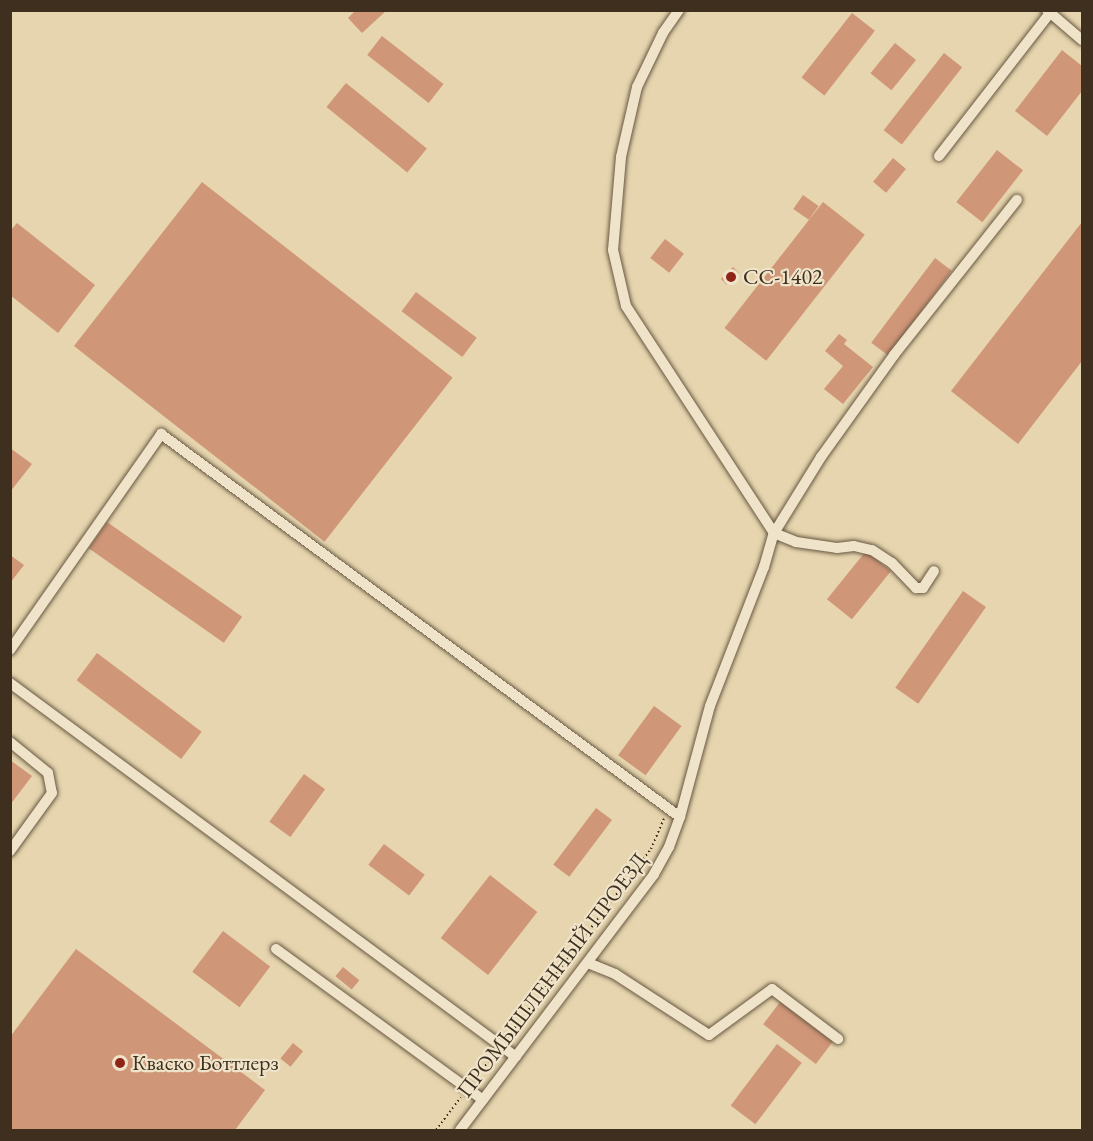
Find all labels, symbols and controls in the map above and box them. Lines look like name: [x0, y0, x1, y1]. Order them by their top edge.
place label: СС-1402: [743, 264, 823, 290]
marker: СС-1402: [724, 270, 738, 284]
street label: ПРОМЫШЛЕННЫЙ ПРОЕЗД: [451, 847, 653, 1103]
place label: Кваско Боттлерз: [132, 1050, 279, 1076]
marker: Кваско Боттлерз: [113, 1056, 127, 1070]

